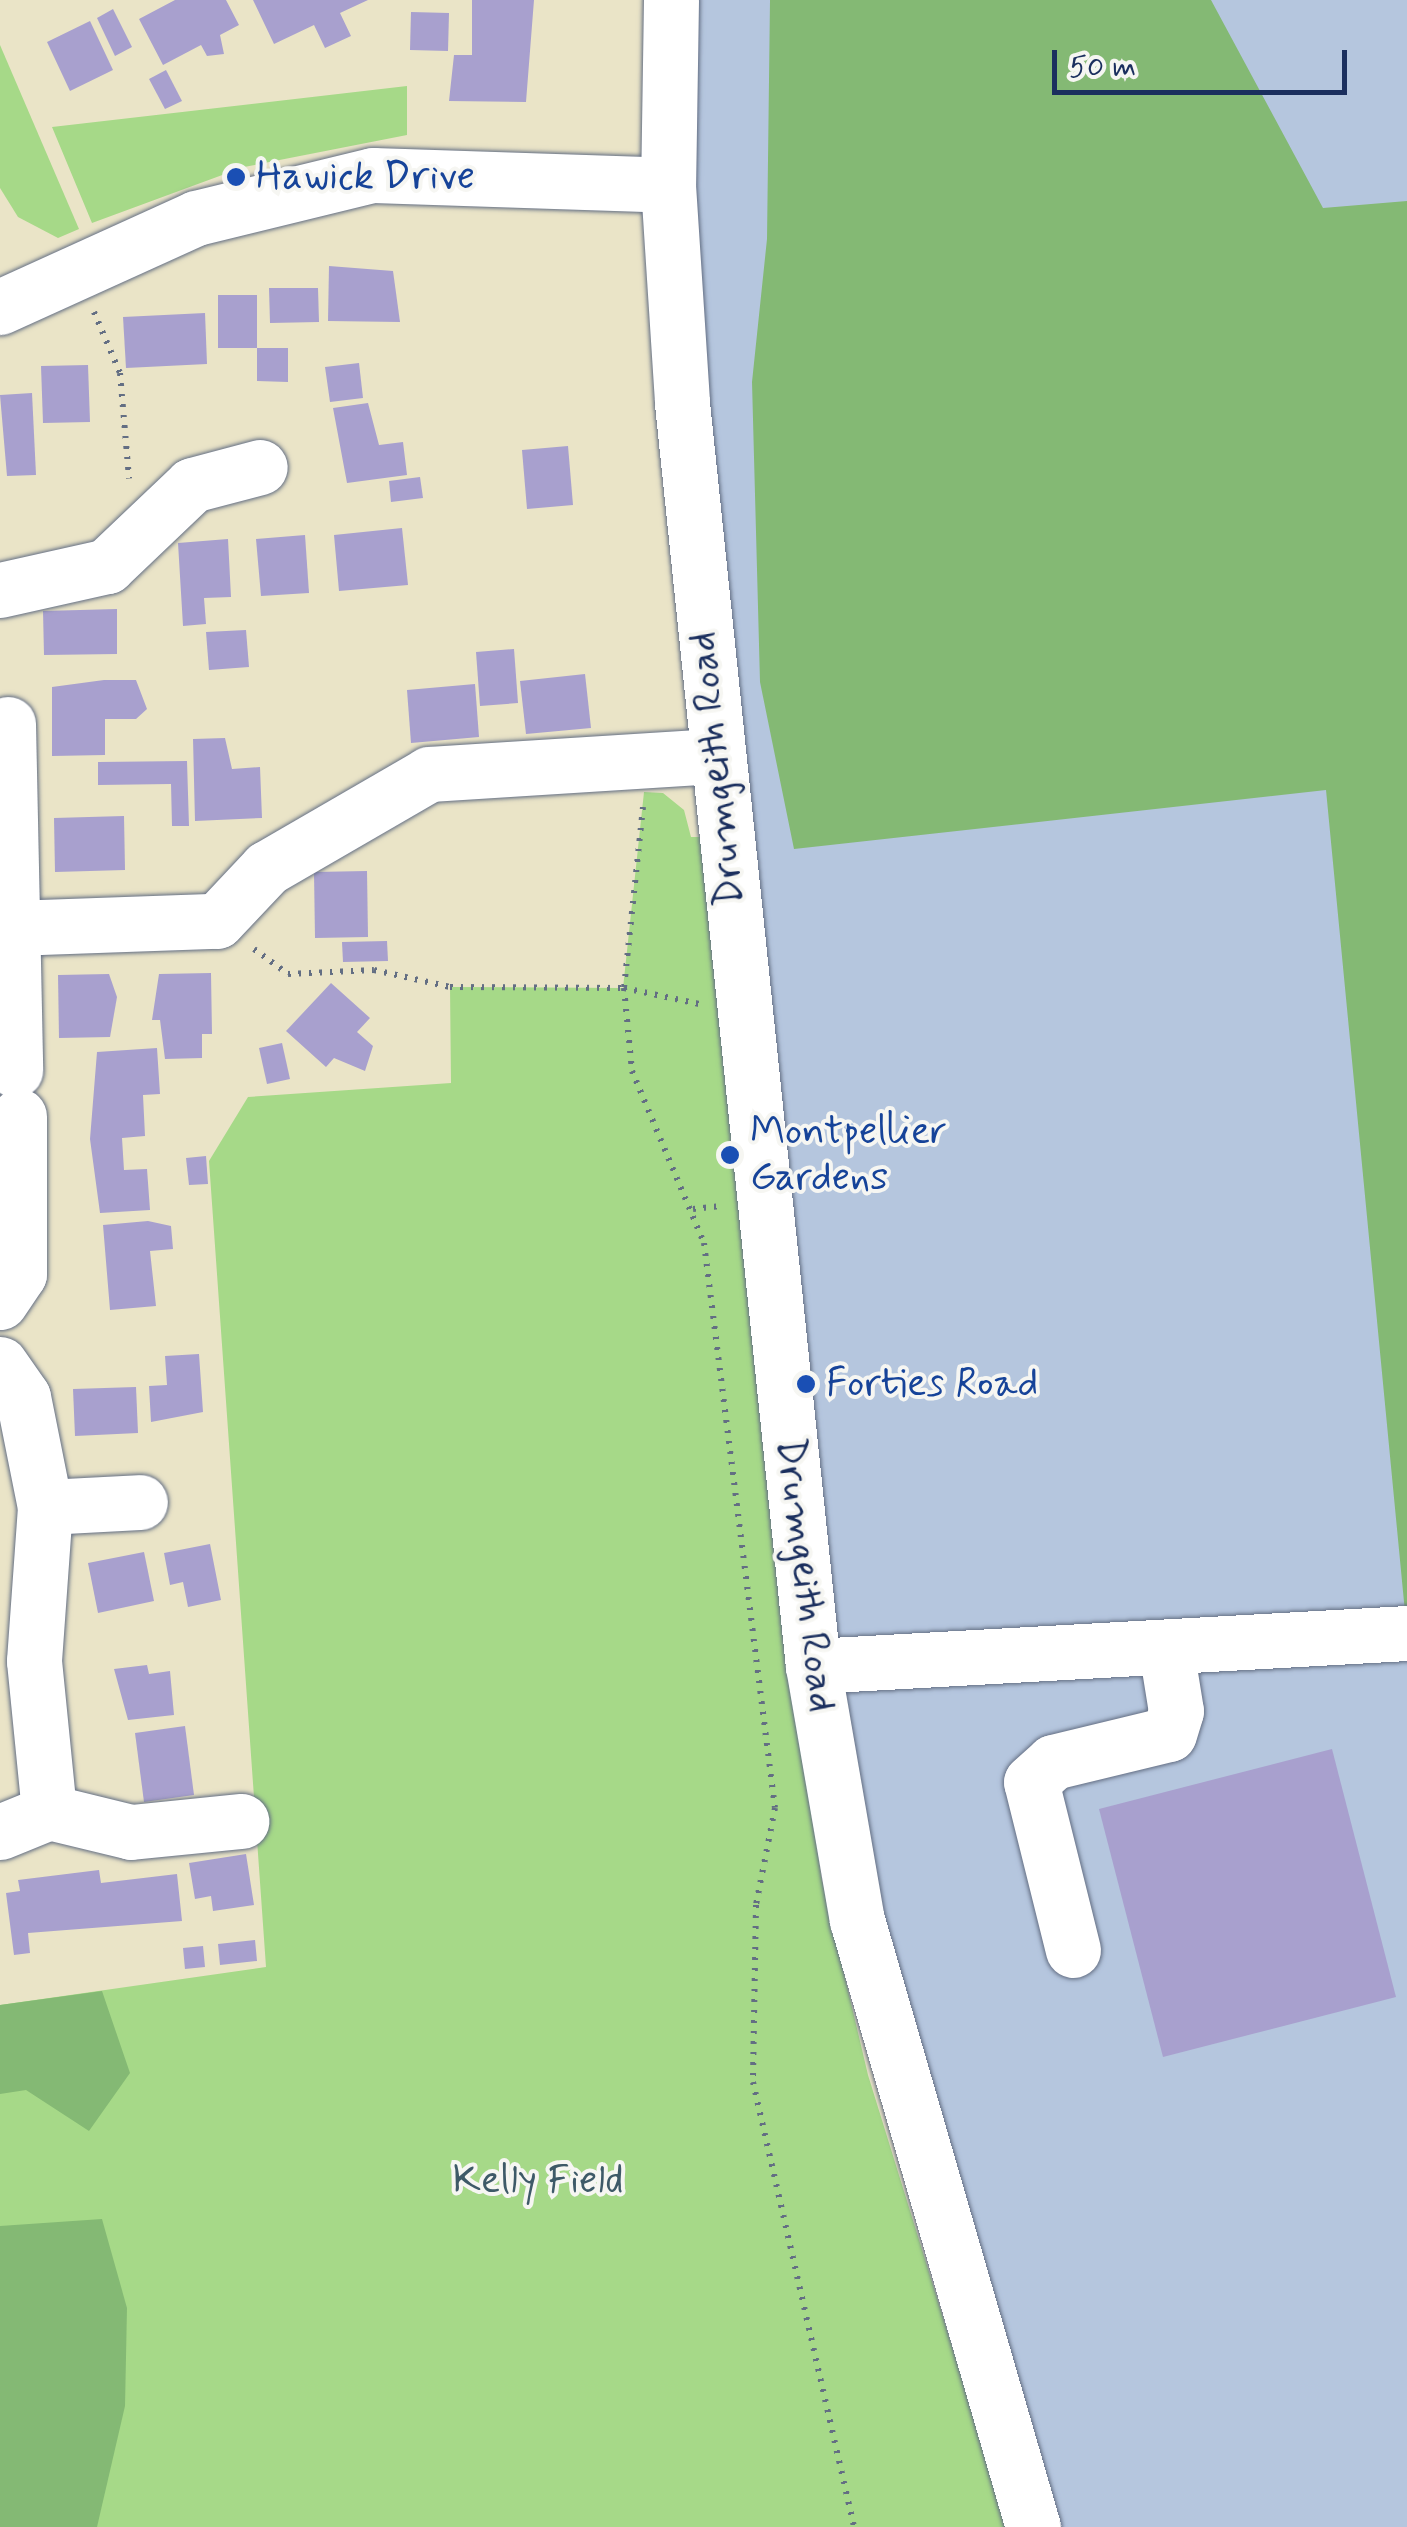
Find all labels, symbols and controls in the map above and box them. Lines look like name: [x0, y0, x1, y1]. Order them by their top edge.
scale bar: [1057, 30, 1352, 92]
text: 50 m: [1069, 48, 1136, 87]
place label: Hawick Drive: [256, 153, 473, 201]
marker: Hawick Drive: [225, 166, 247, 188]
street label: Drumgeith Road: [679, 629, 755, 909]
place label: Montpellier Gardens: [750, 1108, 947, 1202]
marker: Montpellier Gardens: [719, 1144, 741, 1166]
place label: Forties Road: [826, 1360, 1035, 1408]
marker: Forties Road: [795, 1373, 817, 1395]
street label: Drumgeith Road: [764, 1435, 846, 1715]
park label: Kelly Field: [451, 2157, 625, 2205]

